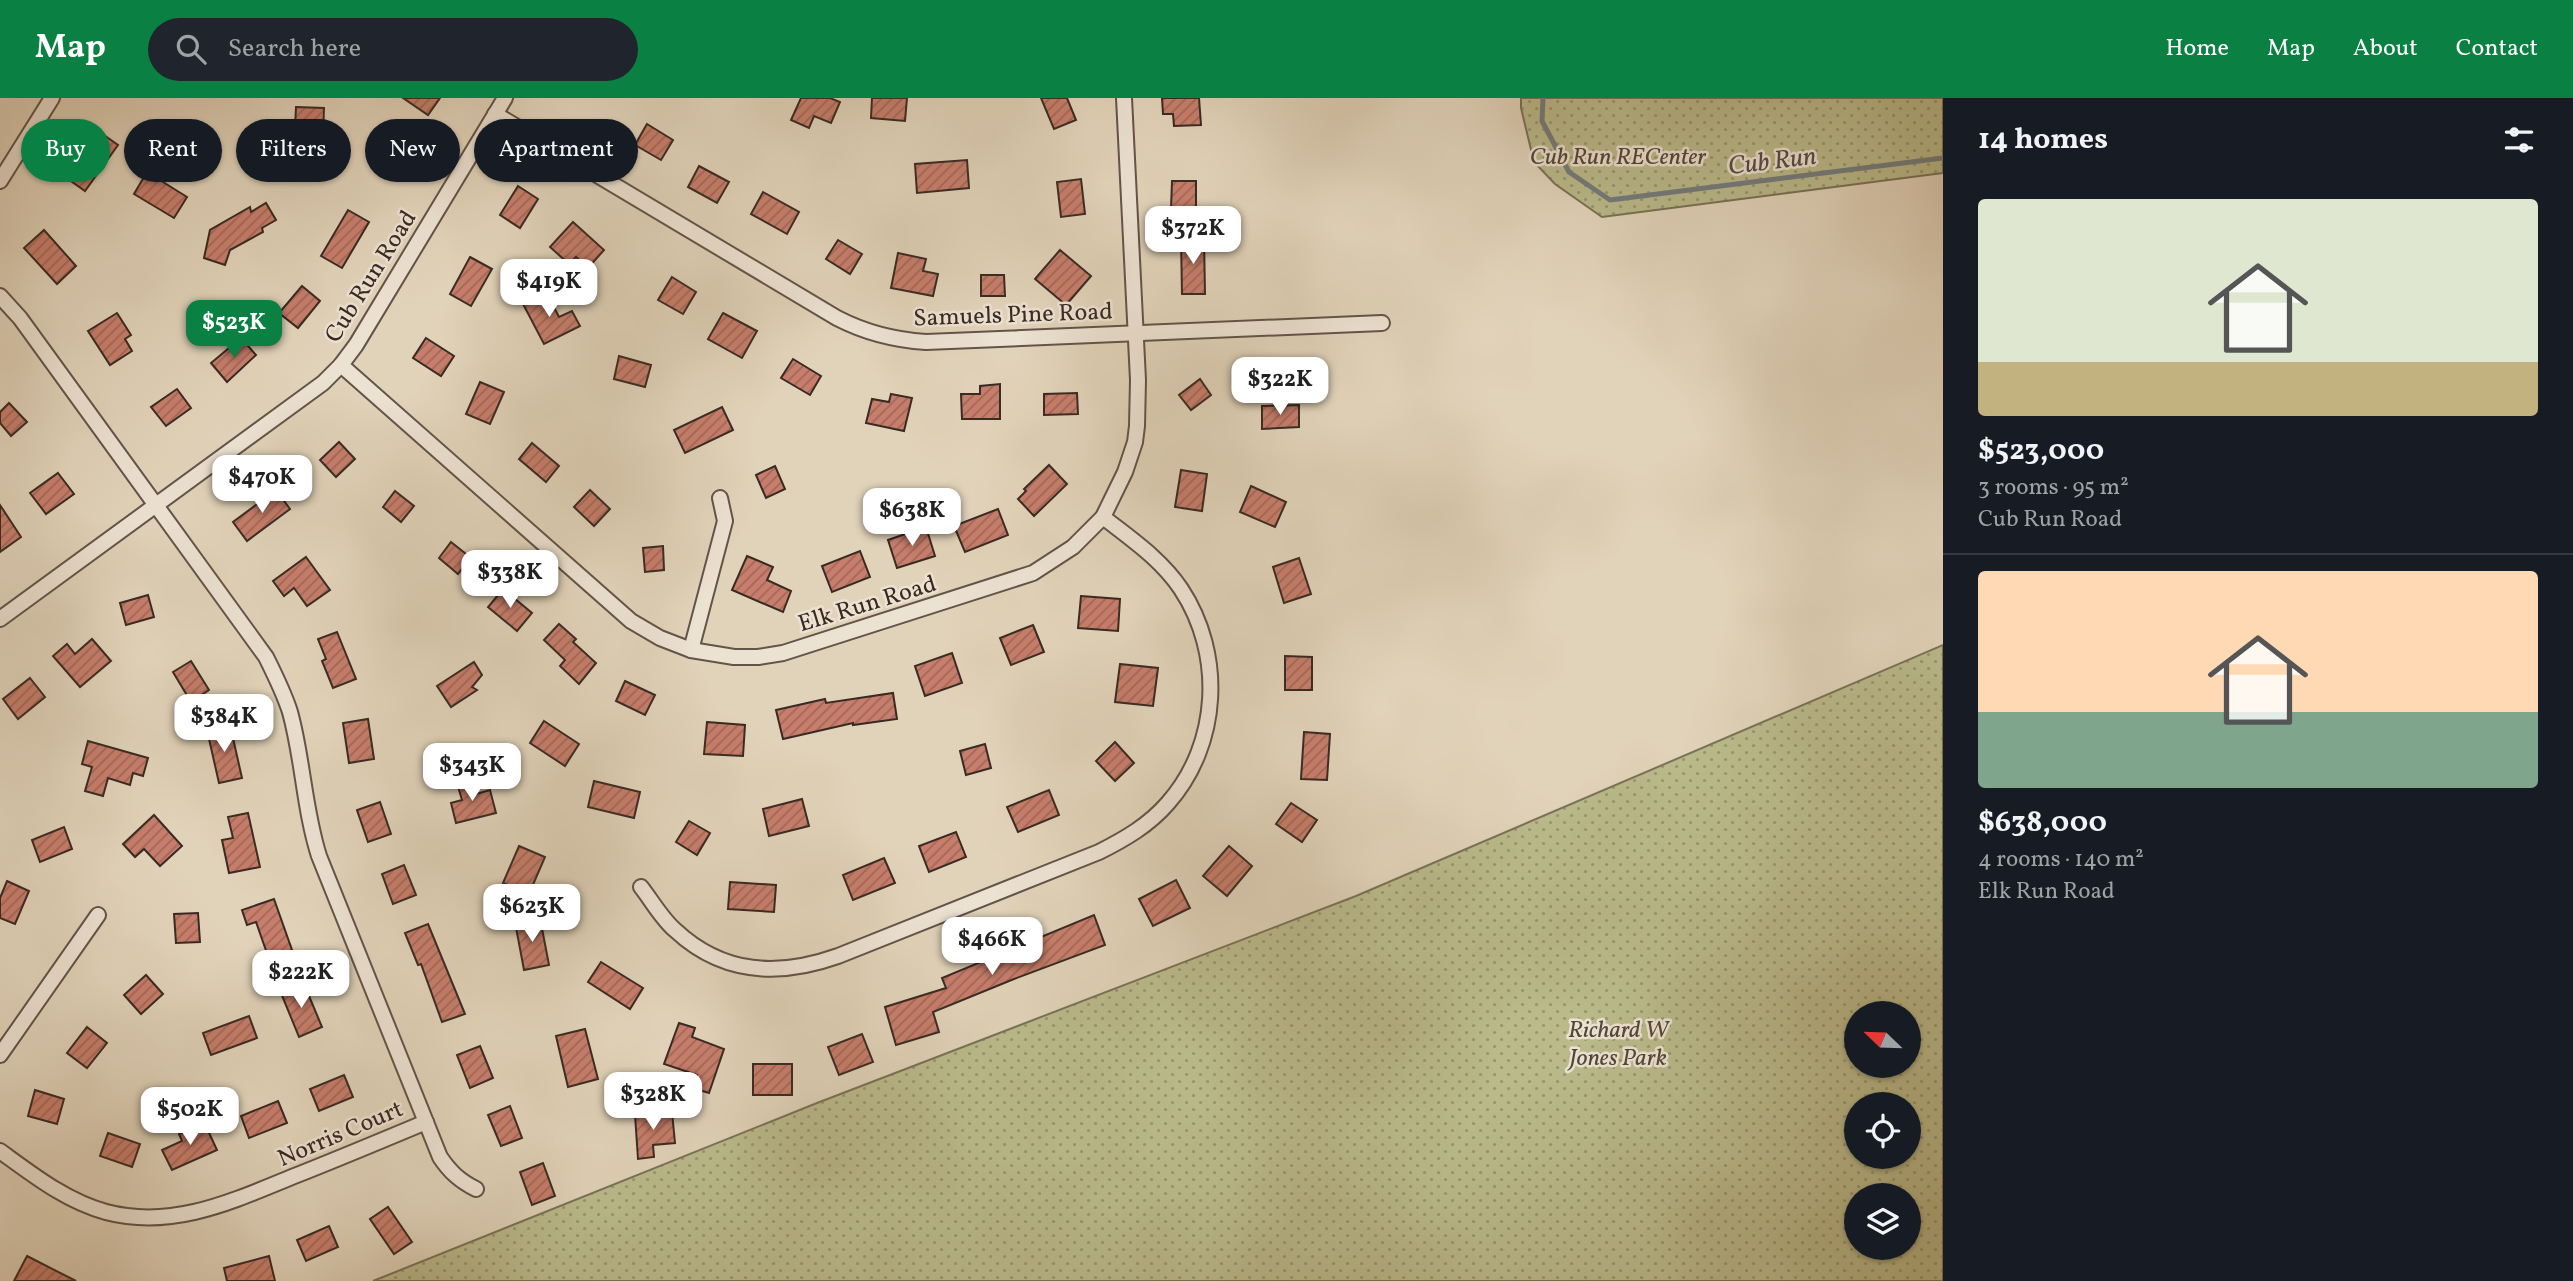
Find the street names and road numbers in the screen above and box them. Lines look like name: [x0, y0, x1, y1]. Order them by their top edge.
street label: Cub Run Road: [317, 204, 426, 350]
street label: Samuels Pine Road: [913, 296, 1113, 336]
street label: Elk Run Road: [794, 568, 941, 642]
street label: Norris Court: [273, 1093, 409, 1177]

